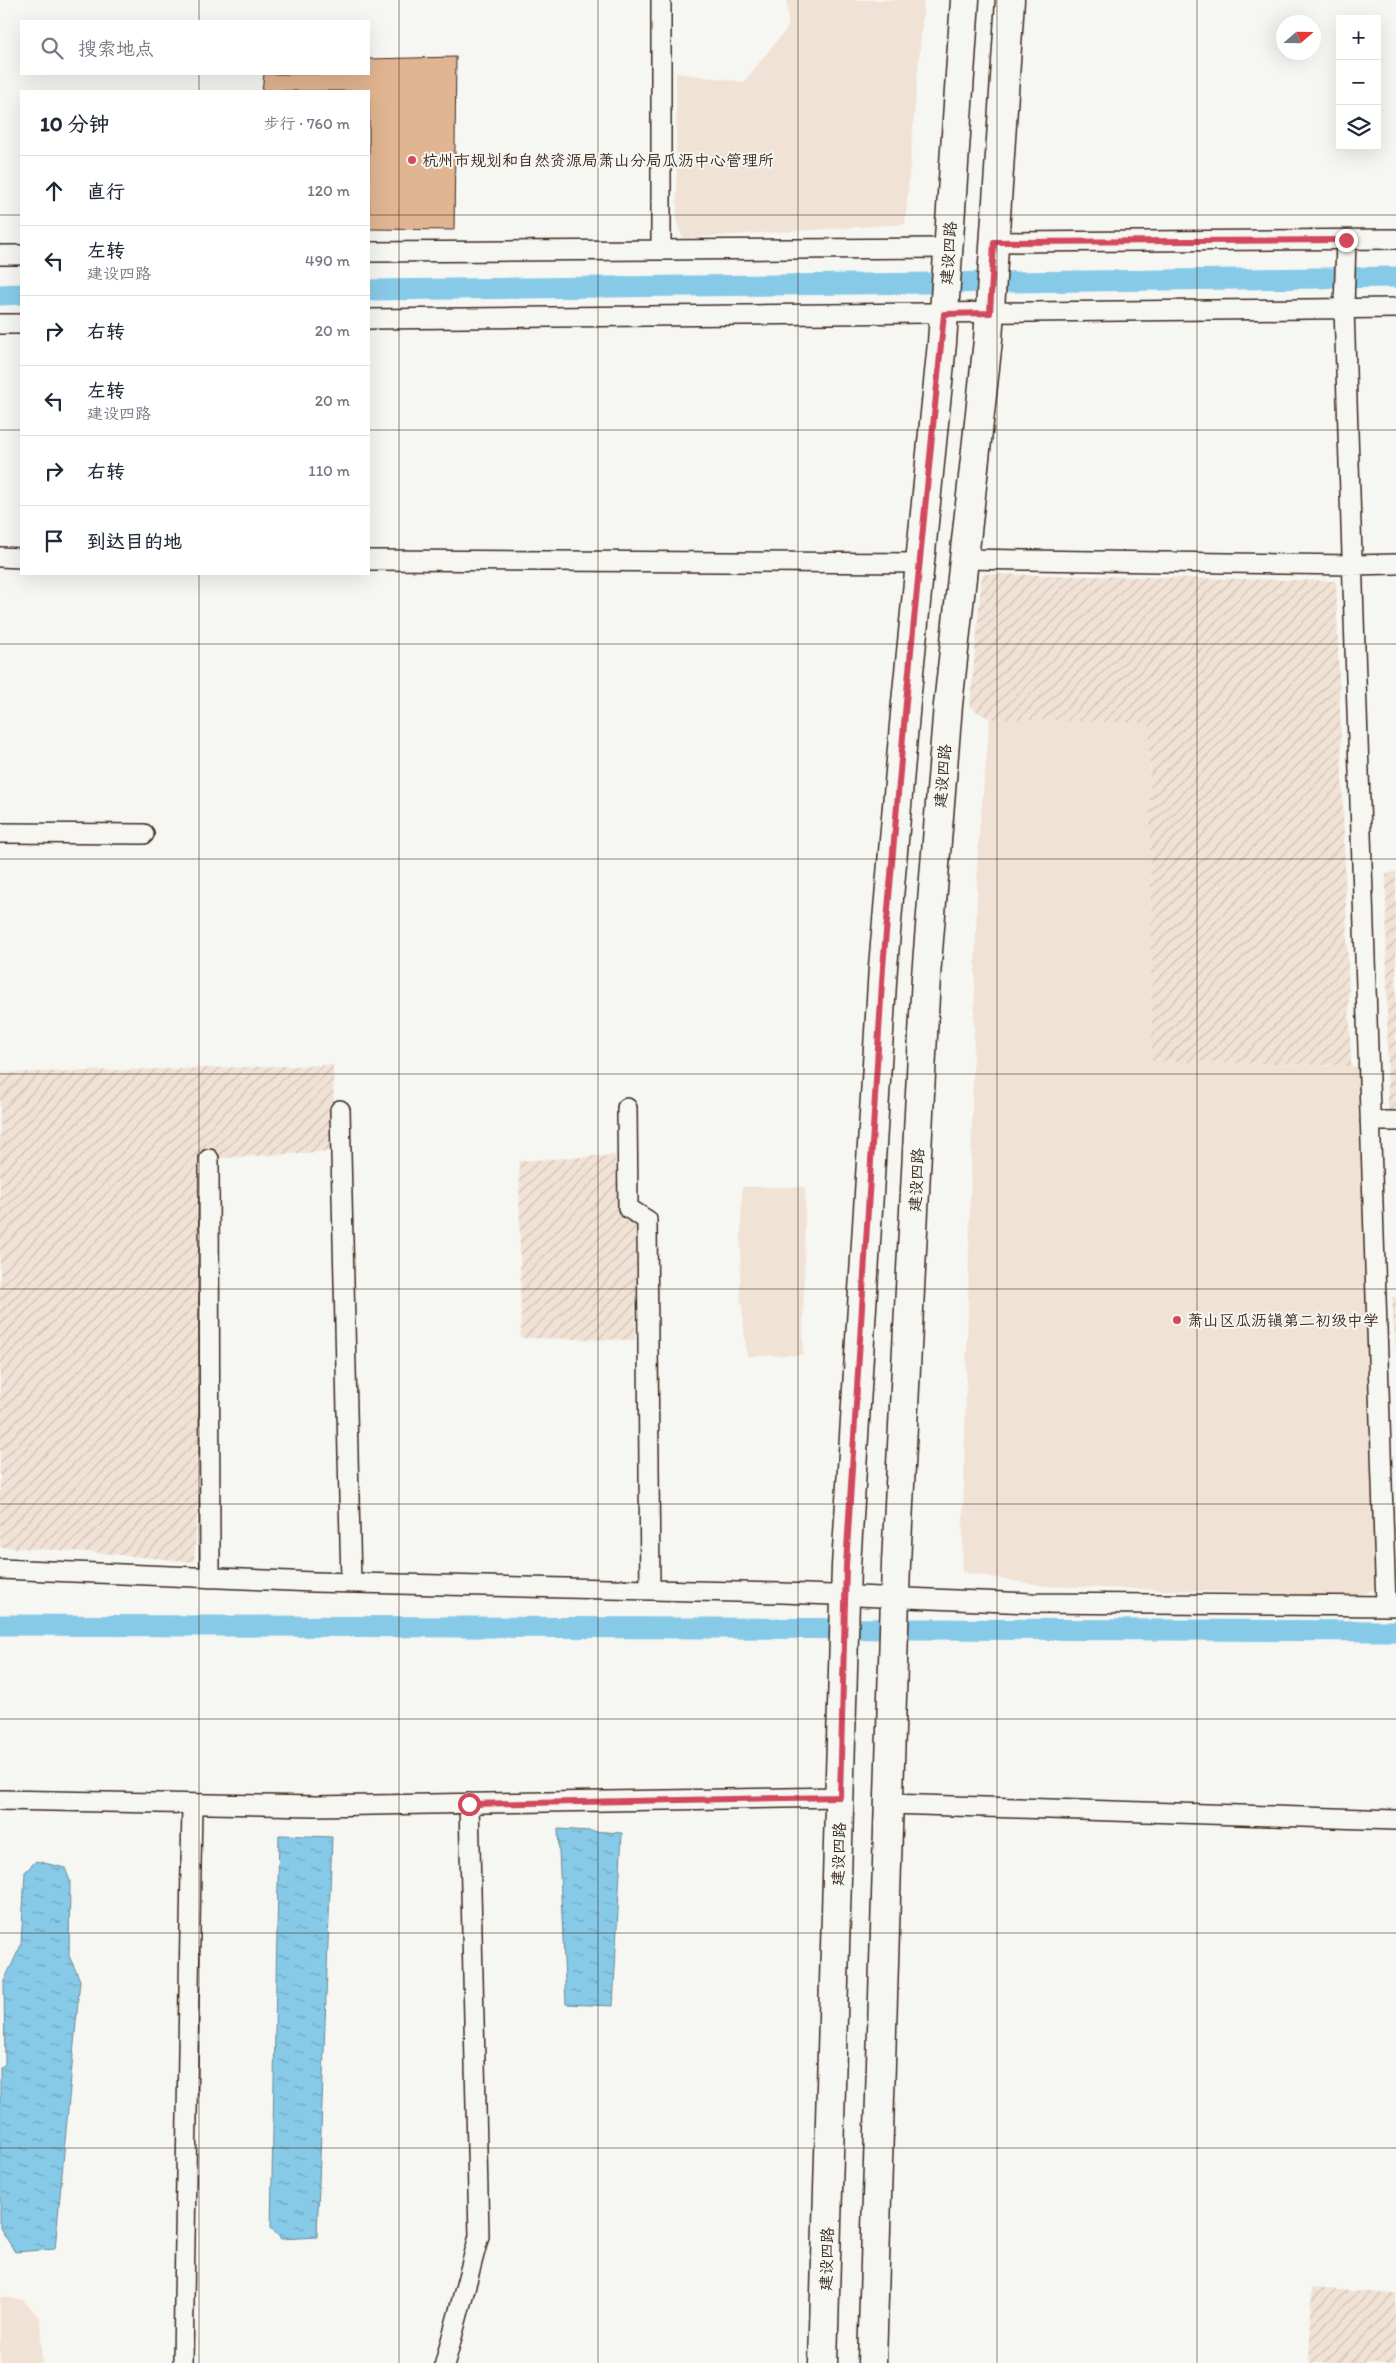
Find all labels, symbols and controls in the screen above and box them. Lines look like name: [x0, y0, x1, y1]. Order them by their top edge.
north arrow: [1276, 15, 1321, 60]
map controls: [1336, 15, 1381, 150]
button: +: [1336, 15, 1381, 60]
search box: [20, 20, 370, 75]
icon: search: [38, 34, 66, 62]
text: 搜索地点: [78, 37, 154, 60]
button: −: [1336, 60, 1381, 105]
button: layers: [1336, 105, 1381, 150]
text: 10 分钟: [40, 111, 109, 136]
text: 步行 · 760 m: [264, 114, 350, 133]
place label: 杭州市规划和自然资源局萧山分局瓜沥中心管理所: [422, 151, 774, 170]
marker: 杭州市规划和自然资源局萧山分局瓜沥中心管理所: [406, 154, 418, 166]
icon: ahead: [40, 177, 68, 205]
text: 直行: [87, 180, 125, 203]
text: 120 m: [307, 181, 350, 200]
street label: 建设四路: [937, 220, 960, 286]
route end: [1335, 229, 1358, 252]
text: 左转: [87, 239, 125, 262]
icon: left: [40, 247, 68, 275]
text: 490 m: [305, 251, 350, 270]
text: 建设四路: [87, 264, 151, 283]
icon: right: [40, 317, 68, 345]
text: 右转: [87, 320, 125, 343]
text: 20 m: [315, 321, 350, 340]
text: 左转: [87, 379, 125, 402]
icon: left: [40, 387, 68, 415]
text: 20 m: [315, 391, 350, 410]
text: 建设四路: [87, 404, 151, 423]
icon: right: [40, 457, 68, 485]
text: 右转: [87, 460, 125, 483]
text: 110 m: [308, 461, 350, 480]
icon: arrive: [40, 527, 68, 555]
text: 到达目的地: [87, 530, 182, 553]
street label: 建设四路: [930, 743, 955, 809]
street label: 建设四路: [905, 1148, 928, 1212]
place label: 萧山区瓜沥镇第二初级中学: [1187, 1311, 1379, 1330]
marker: 萧山区瓜沥镇第二初级中学: [1171, 1314, 1183, 1326]
route start: [458, 1793, 481, 1816]
street label: 建设四路: [828, 1822, 849, 1886]
street label: 建设四路: [816, 2227, 837, 2291]

